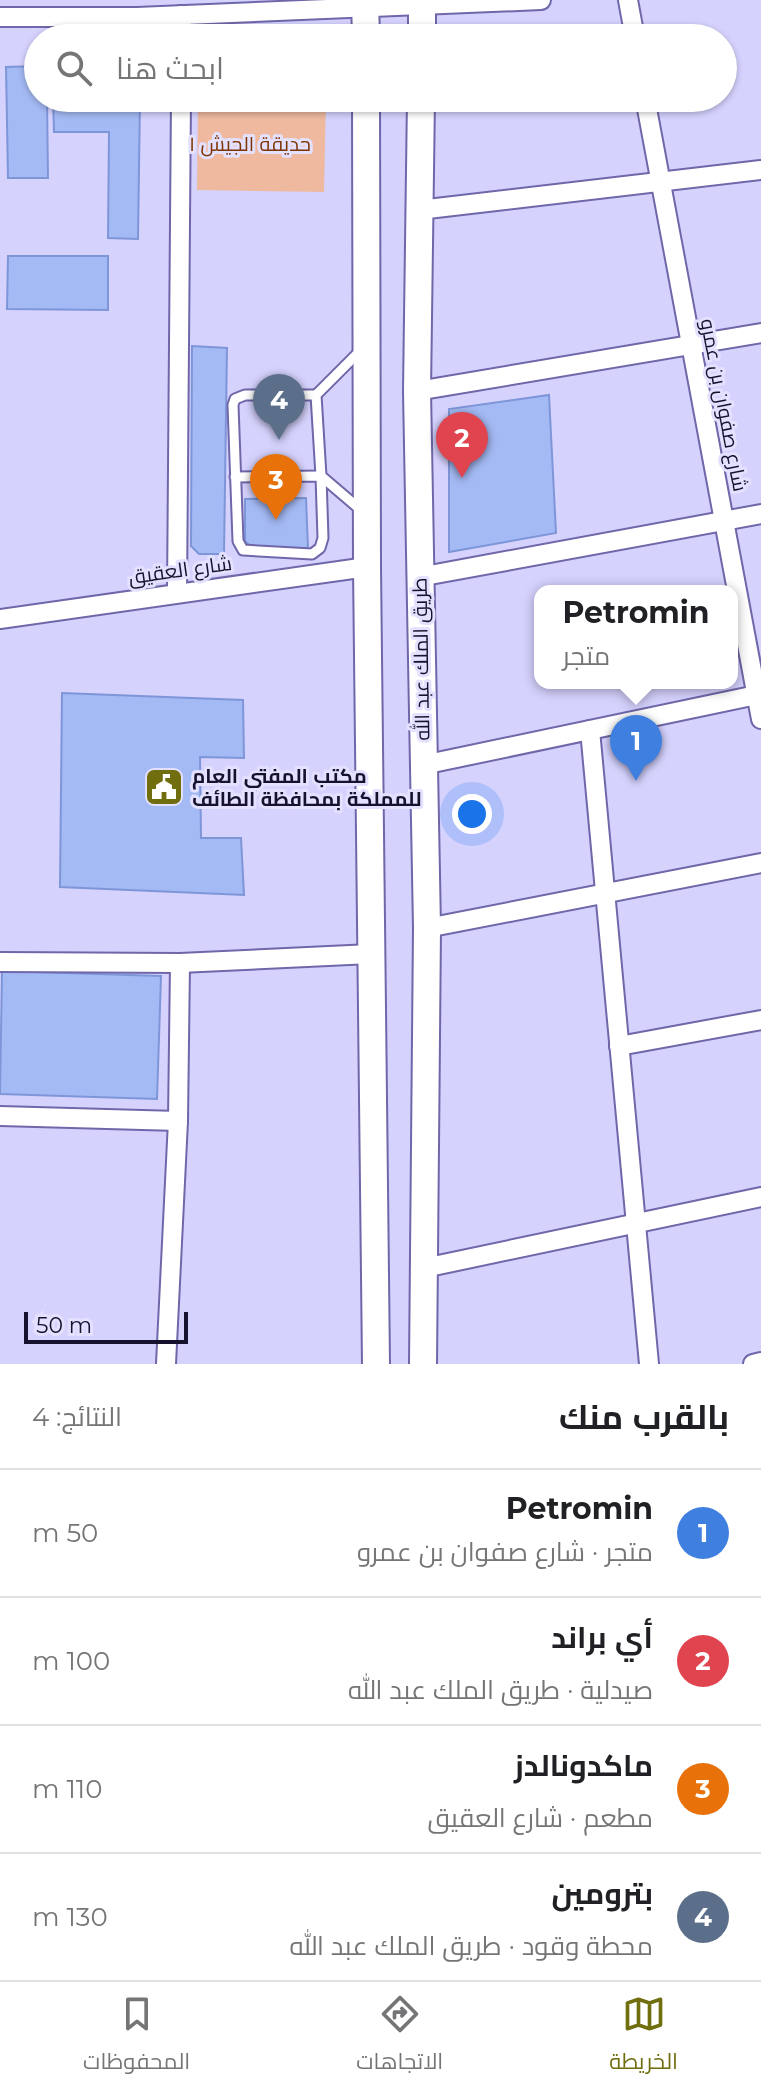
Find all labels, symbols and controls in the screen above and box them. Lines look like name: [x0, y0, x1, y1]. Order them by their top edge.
search box: [24, 24, 737, 112]
icon: search: [52, 46, 96, 90]
text: ابحث هنا: [116, 50, 224, 87]
park label: حديقة الجيش ١: [189, 132, 311, 157]
street label: شارع صفوان بن عمرو: [694, 317, 753, 494]
pin: 4: [253, 374, 305, 440]
pin: 2: [436, 412, 488, 478]
pin: 3: [250, 454, 302, 520]
street label: شارع العقيق: [127, 551, 234, 591]
street label: طريق الملك عبد الله: [407, 577, 435, 741]
popup: [534, 585, 738, 689]
text: Petromin: [562, 594, 710, 631]
text: متجر: [562, 640, 610, 672]
pin: 1: [610, 715, 662, 781]
place label: مكتب المفتي العام للمملكة بمحافظة الطائف: [192, 764, 422, 811]
public building icon: مكتب المفتي العام للمملكة بمحافظة الطائف: [143, 766, 185, 808]
your location: [452, 794, 492, 834]
scale bar: [24, 1308, 188, 1344]
text: 50 m: [36, 1312, 92, 1339]
text: بالقرب منك: [559, 1396, 729, 1438]
text: النتائج: 4: [32, 1401, 122, 1433]
text: Petromin: [506, 1490, 653, 1527]
text: 50 m: [32, 1517, 98, 1549]
text: 1: [698, 1517, 708, 1549]
text: متجر · شارع صفوان بن عمرو: [357, 1536, 653, 1568]
text: أي براند: [551, 1619, 653, 1656]
text: 100 m: [32, 1645, 110, 1677]
text: 2: [695, 1645, 711, 1677]
text: صيدلية · طريق الملك عبد الله: [348, 1674, 653, 1706]
text: ماكدونالدز: [514, 1747, 653, 1784]
text: 110 m: [32, 1773, 102, 1805]
text: 3: [695, 1773, 711, 1805]
text: مطعم · شارع العقيق: [428, 1802, 653, 1834]
text: بترومين: [552, 1875, 653, 1912]
text: 130 m: [32, 1901, 108, 1933]
text: 4: [694, 1901, 712, 1933]
text: محطة وقود · طريق الملك عبد الله: [289, 1930, 653, 1962]
tab: المحفوظات: [83, 1992, 190, 2082]
tab: الاتجاهات: [356, 1992, 443, 2082]
tab: الخريطة: [609, 1992, 678, 2082]

